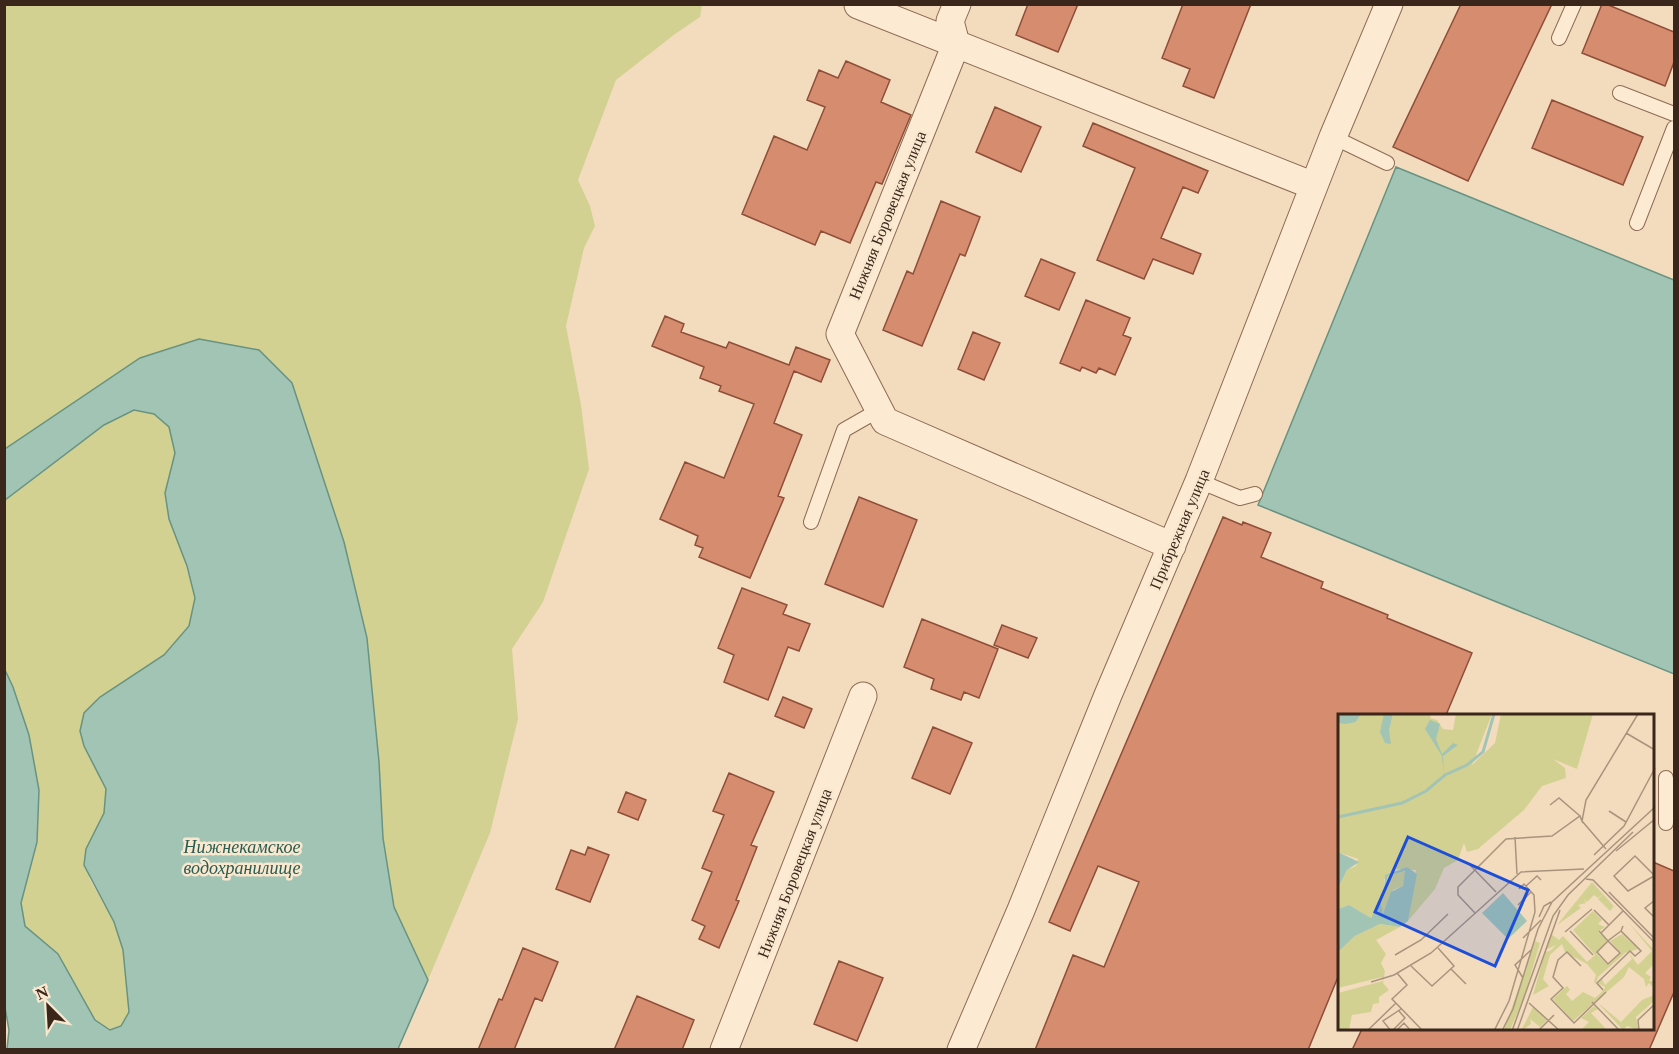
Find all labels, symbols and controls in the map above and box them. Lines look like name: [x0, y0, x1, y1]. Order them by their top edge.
street label: Нижняя Боровецкая улица: [846, 128, 930, 302]
street label: Прибрежная улица: [1146, 467, 1213, 592]
inset map: [1338, 714, 1655, 1030]
street label: Нижняя Боровецкая улица: [754, 786, 836, 961]
water label: Нижнекамское водохранилище: [183, 837, 300, 878]
north arrow: [18, 976, 78, 1036]
text: N: [33, 982, 51, 1003]

